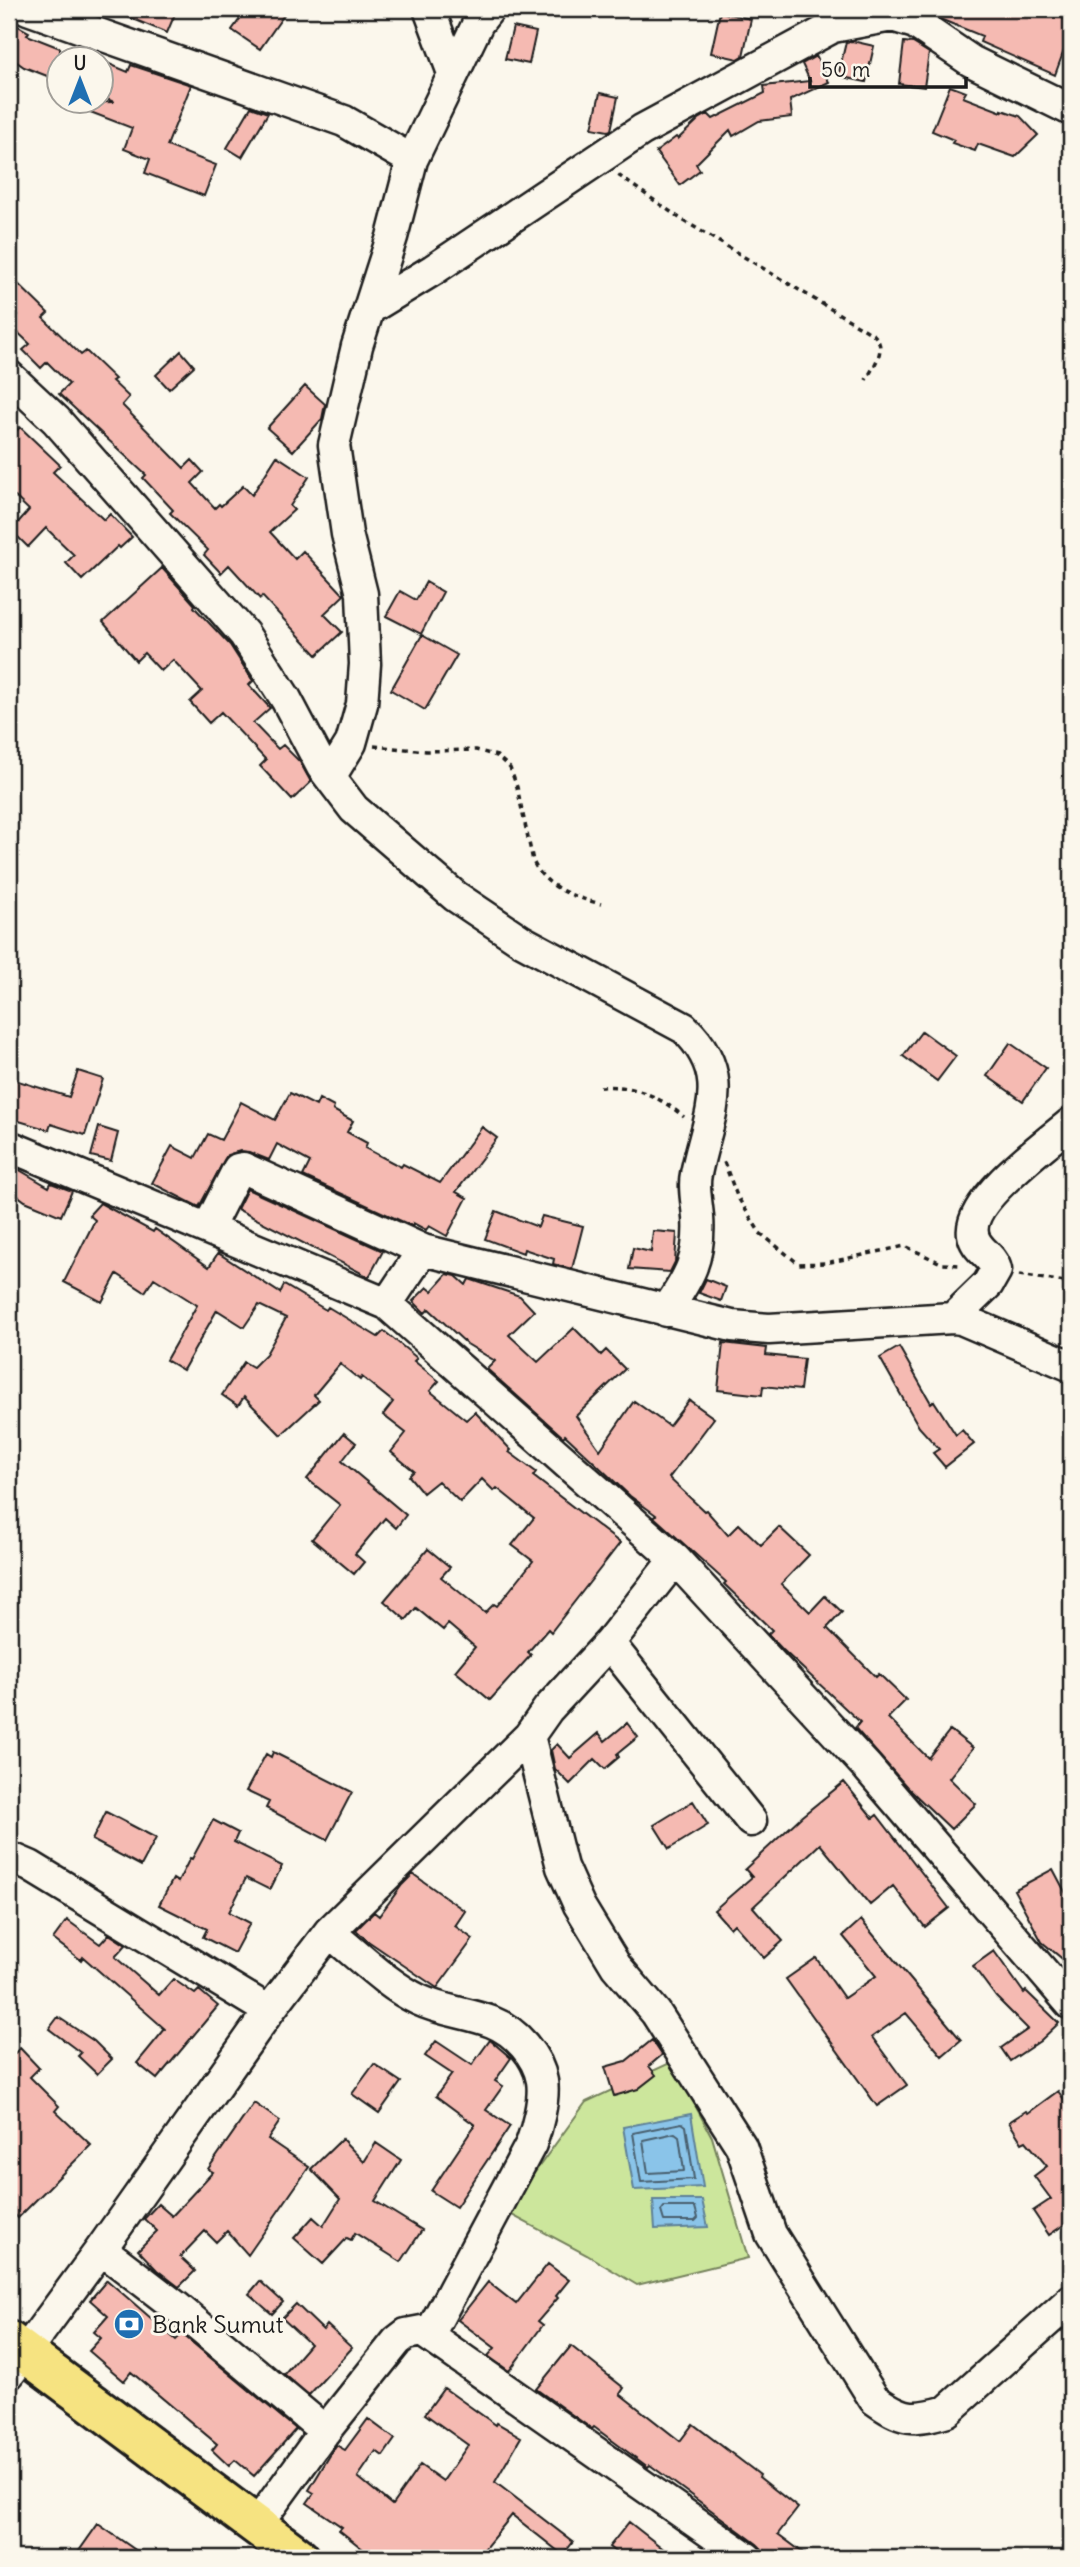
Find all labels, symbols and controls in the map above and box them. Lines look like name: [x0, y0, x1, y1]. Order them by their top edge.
north arrow: [46, 46, 116, 116]
scale bar: [810, 46, 966, 90]
text: U: [74, 51, 86, 75]
text: 50 m: [821, 56, 870, 83]
bank icon: Bank Sumut: [112, 2307, 146, 2341]
place label: Bank Sumut: [152, 2309, 284, 2339]

